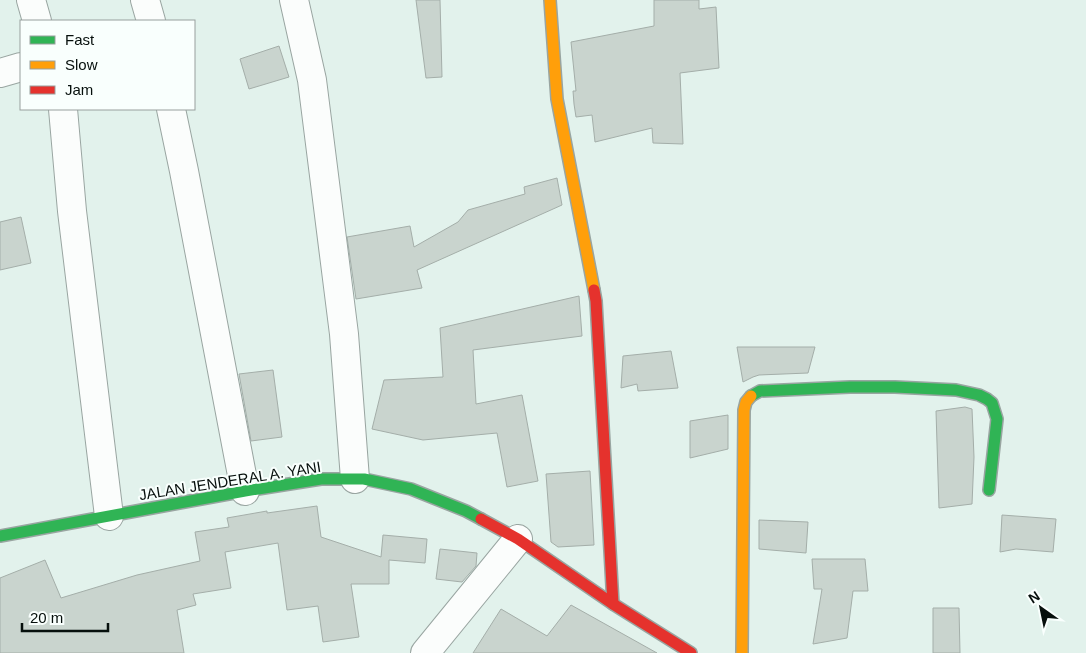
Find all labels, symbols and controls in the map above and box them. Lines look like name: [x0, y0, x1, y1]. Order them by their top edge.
legend: [20, 20, 195, 110]
text: Fast: [65, 31, 95, 48]
text: Slow: [65, 56, 98, 73]
text: Jam: [65, 81, 93, 98]
street label: JALAN JENDERAL A. YANI: [138, 458, 322, 503]
north arrow: [1016, 583, 1066, 633]
text: N: [1025, 588, 1043, 607]
scale bar: [22, 600, 109, 632]
text: 20 m: [30, 609, 63, 626]

